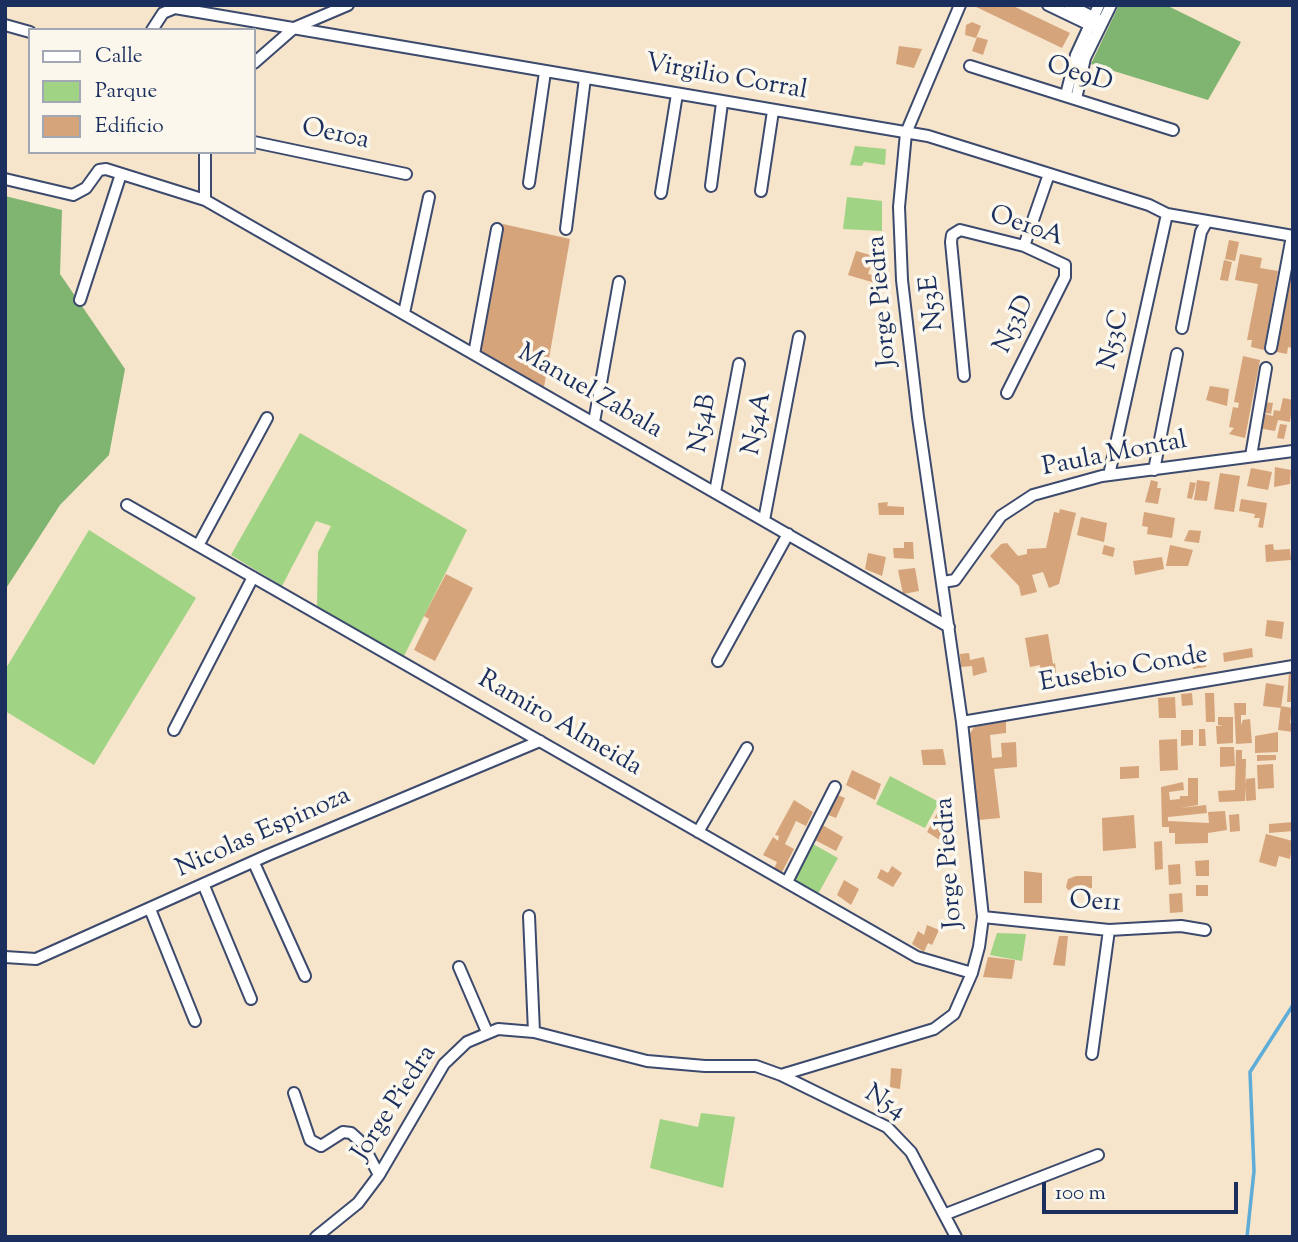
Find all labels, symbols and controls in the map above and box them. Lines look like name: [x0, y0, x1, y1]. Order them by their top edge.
legend: [28, 28, 256, 154]
text: Calle: [95, 42, 143, 72]
street label: Virgilio Corral: [643, 49, 809, 109]
street label: Oe9D: [1042, 51, 1116, 101]
text: Parque: [95, 77, 157, 107]
text: Edificio: [95, 112, 164, 142]
street label: Oe10a: [298, 114, 372, 158]
street label: Oe10A: [985, 201, 1067, 255]
street label: Jorge Piedra: [863, 234, 905, 368]
street label: N53E: [916, 274, 952, 332]
street label: N53D: [989, 291, 1043, 359]
street label: N53C: [1094, 307, 1138, 373]
street label: Manuel Zabala: [511, 339, 667, 447]
street label: N54A: [738, 390, 780, 458]
street label: N54B: [685, 392, 725, 456]
street label: Paula Montal: [1040, 427, 1190, 485]
street label: Eusebio Conde: [1038, 641, 1210, 701]
street label: Ramiro Almeida: [471, 665, 647, 785]
street label: Nicolas Espinoza: [172, 782, 356, 886]
street label: Jorge Piedra: [931, 796, 971, 930]
street label: Oe11: [1068, 887, 1122, 921]
street label: Jorge Piedra: [347, 1040, 445, 1168]
street label: N54: [858, 1079, 910, 1129]
scale bar: [1046, 1168, 1242, 1212]
text: 100 m: [1055, 1179, 1106, 1209]

